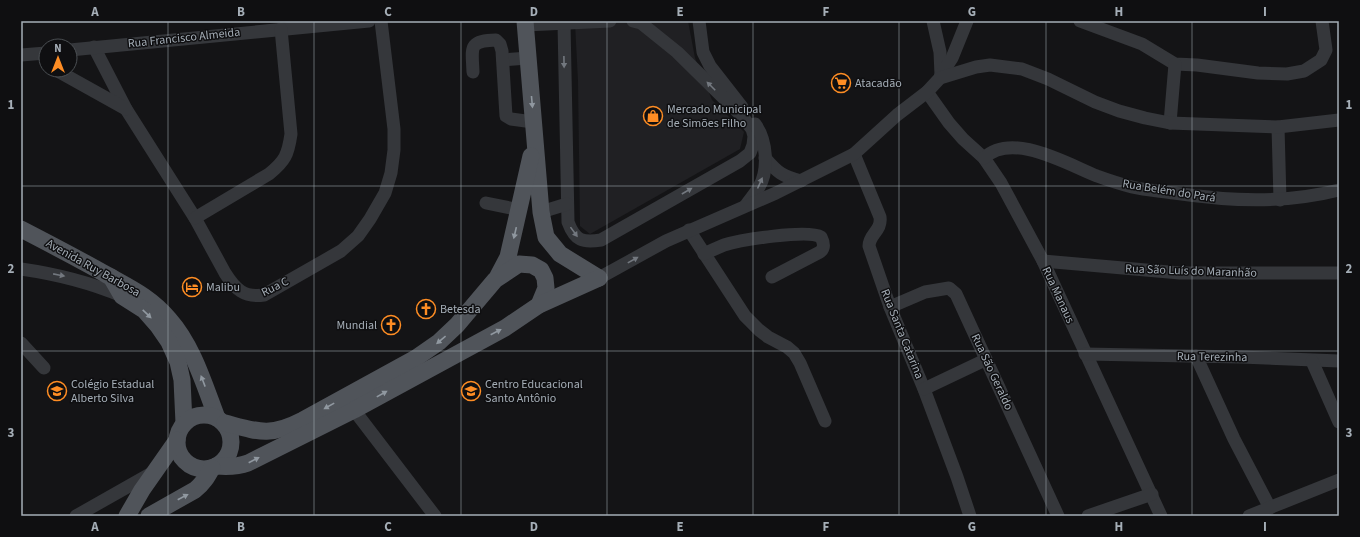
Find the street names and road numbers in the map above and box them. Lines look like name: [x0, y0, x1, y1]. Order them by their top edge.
street label: Rua Francisco Almeida: [127, 24, 241, 52]
street label: Rua Belém do Pará: [1121, 175, 1217, 207]
street label: Avenida Ruy Barbosa: [43, 235, 143, 301]
street label: Rua São Luís do Maranhão: [1125, 260, 1257, 282]
street label: Rua Manaus: [1037, 264, 1079, 326]
street label: Rua C: [258, 273, 292, 301]
street label: Rua Santa Catarina: [876, 287, 928, 381]
street label: Rua São Geraldo: [967, 331, 1017, 413]
street label: Rua Terezinha: [1177, 348, 1247, 366]

